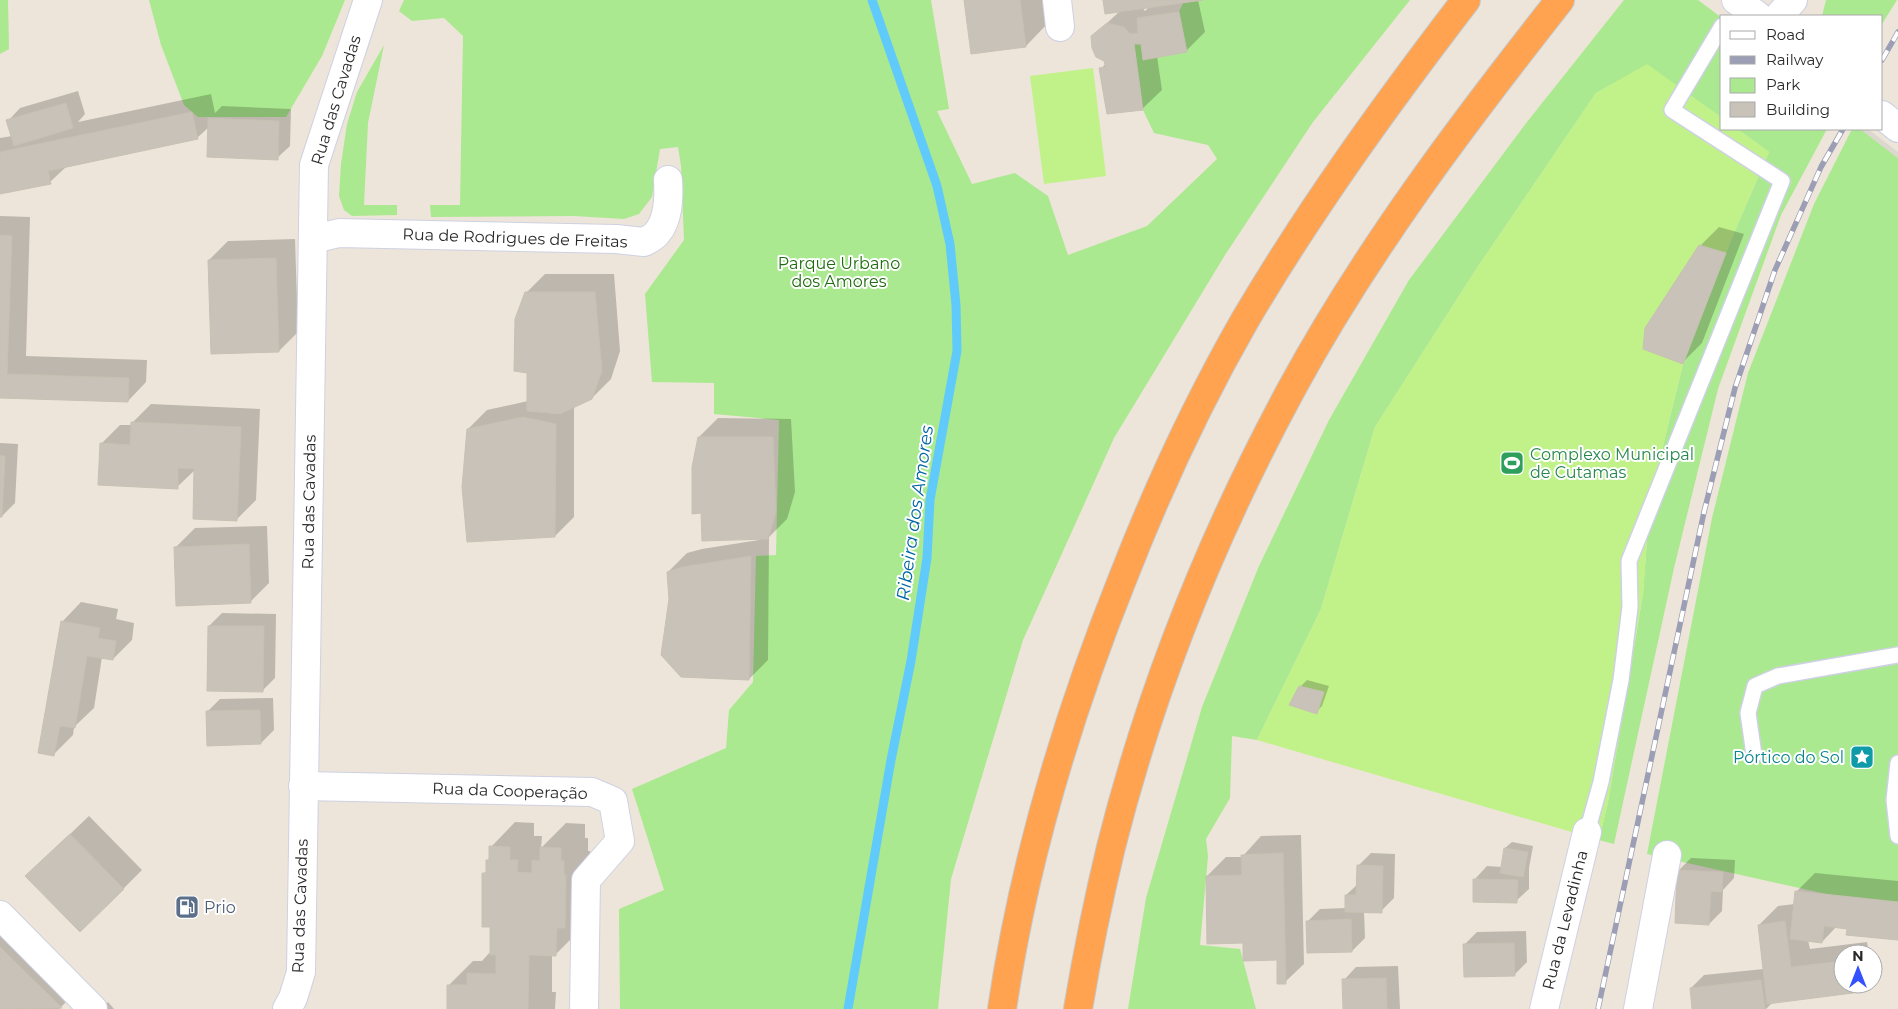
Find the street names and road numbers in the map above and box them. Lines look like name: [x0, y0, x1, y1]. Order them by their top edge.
street label: Rua das Cavadas: [307, 33, 365, 167]
street label: Rua de Rodrigues de Freitas: [402, 225, 628, 251]
street label: Rua das Cavadas: [298, 434, 320, 569]
street label: Rua da Cooperação: [432, 779, 588, 803]
street label: Rua das Cavadas: [288, 838, 312, 974]
street label: Rua da Levadinha: [1538, 848, 1592, 992]

